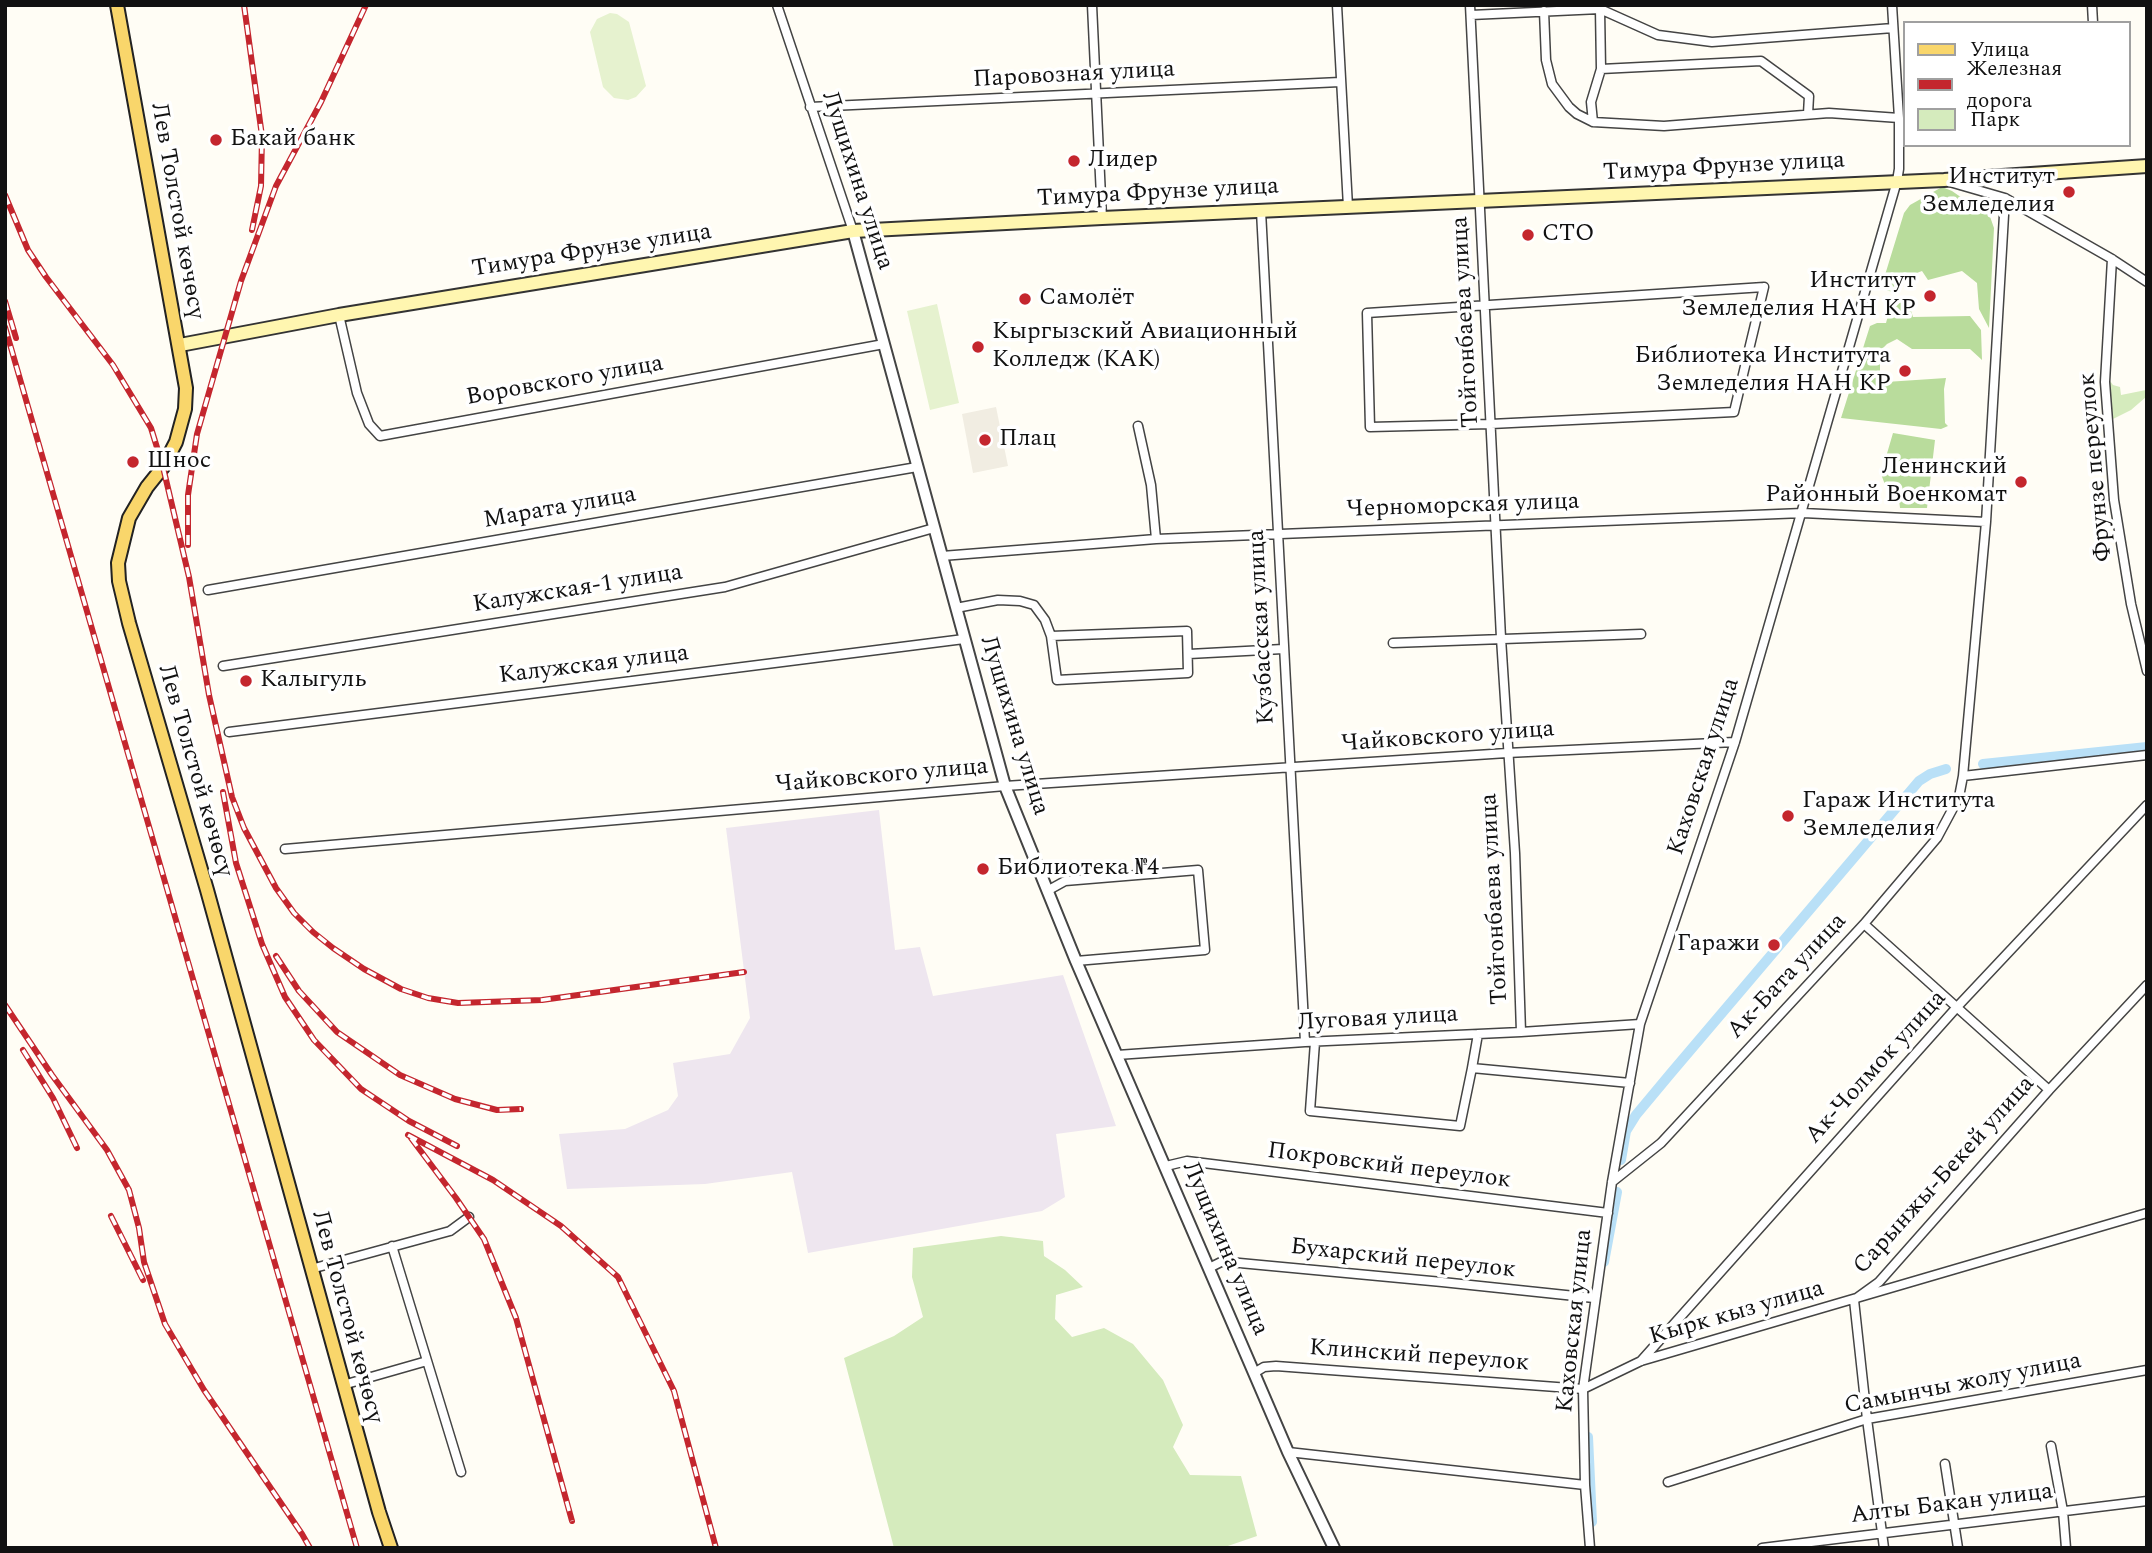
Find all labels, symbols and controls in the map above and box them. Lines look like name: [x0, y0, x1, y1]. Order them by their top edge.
legend: [1904, 21, 2131, 147]
text: Улица: [1970, 34, 2029, 66]
text: Железная дорога: [1967, 53, 2062, 117]
street label: Паровозная улица: [972, 56, 1176, 96]
street label: Лущихина улица: [814, 88, 898, 274]
street label: Лев Толстой көчөсү: [143, 101, 209, 321]
text: Парк: [1970, 104, 2020, 136]
place label: Бакай банк: [230, 126, 356, 154]
marker: Бакай банк: [208, 132, 224, 148]
place label: Лидер: [1088, 147, 1158, 175]
street label: Тимура Фрунзе улица: [1602, 147, 1846, 189]
marker: Лидер: [1066, 153, 1082, 169]
place label: Институт Земледелия: [1921, 164, 2055, 220]
street label: Тимура Фрунзе улица: [1036, 173, 1280, 215]
marker: Институт Земледелия: [2061, 184, 2077, 200]
street label: Тойгонбаева улица: [1447, 215, 1487, 429]
street label: Тимура Фрунзе улица: [470, 219, 714, 285]
place label: СТО: [1542, 221, 1594, 249]
marker: СТО: [1520, 227, 1536, 243]
place label: Институт Земледелия НАН КР: [1681, 268, 1916, 324]
place label: Самолёт: [1039, 285, 1134, 313]
marker: Институт Земледелия НАН КР: [1922, 288, 1938, 304]
marker: Самолёт: [1017, 291, 1033, 307]
place label: Кыргызский Авиационный Колледж (КАК): [992, 319, 1298, 375]
marker: Кыргызский Авиационный Колледж (КАК): [970, 339, 986, 355]
place label: Библиотека Института Земледелия НАН КР: [1635, 343, 1891, 399]
street label: Воровского улица: [464, 350, 666, 414]
marker: Библиотека Института Земледелия НАН КР: [1897, 363, 1913, 379]
street label: Фрунзе переулок: [2074, 371, 2120, 563]
place label: Плац: [999, 426, 1056, 454]
marker: Плац: [977, 432, 993, 448]
place label: Шнос: [147, 448, 211, 476]
marker: Шнос: [125, 454, 141, 470]
place label: Ленинский Районный Военкомат: [1765, 454, 2007, 510]
marker: Ленинский Районный Военкомат: [2013, 474, 2029, 490]
street label: Марата улица: [481, 481, 639, 537]
street label: Черноморская улица: [1346, 489, 1580, 525]
street label: Кузбасская улица: [1244, 529, 1282, 725]
street label: Калужская-1 улица: [471, 559, 685, 621]
street label: Лущихина улица: [972, 633, 1054, 819]
street label: Калужская улица: [498, 640, 690, 692]
street label: Лев Толстой көчөсү: [150, 662, 238, 880]
place label: Калыгуль: [260, 667, 366, 695]
marker: Калыгуль: [238, 673, 254, 689]
street label: Каховская улица: [1663, 675, 1747, 859]
street label: Чайковского улица: [1341, 716, 1555, 760]
street label: Чайковского улица: [774, 753, 990, 801]
place label: Гараж Института Земледелия: [1802, 788, 1995, 844]
street label: Тойгонбаева улица: [1476, 792, 1516, 1006]
marker: Гараж Института Земледелия: [1780, 808, 1796, 824]
place label: Библиотека №4: [997, 855, 1159, 883]
marker: Библиотека №4: [975, 861, 991, 877]
street label: Ак-Бата улица: [1722, 908, 1854, 1046]
place label: Гаражи: [1677, 931, 1760, 959]
marker: Гаражи: [1766, 937, 1782, 953]
street label: Ак-Чолмок улица: [1801, 985, 1953, 1151]
street label: Луговая улица: [1297, 1001, 1459, 1039]
street label: Сарынжы-Бекей улица: [1848, 1071, 2042, 1281]
street label: Покровский переулок: [1266, 1138, 1512, 1196]
street label: Лущихина улица: [1174, 1158, 1274, 1340]
street label: Лев Толстой көчөсү: [304, 1207, 388, 1427]
street label: Каховская улица: [1552, 1228, 1600, 1414]
street label: Бухарский переулок: [1289, 1234, 1517, 1286]
street label: Кырк кыз улица: [1646, 1275, 1828, 1353]
street label: Клинский переулок: [1308, 1335, 1530, 1379]
street label: Самынчы жолу улица: [1842, 1348, 2084, 1422]
street label: Алты Бакан улица: [1849, 1478, 2055, 1532]

